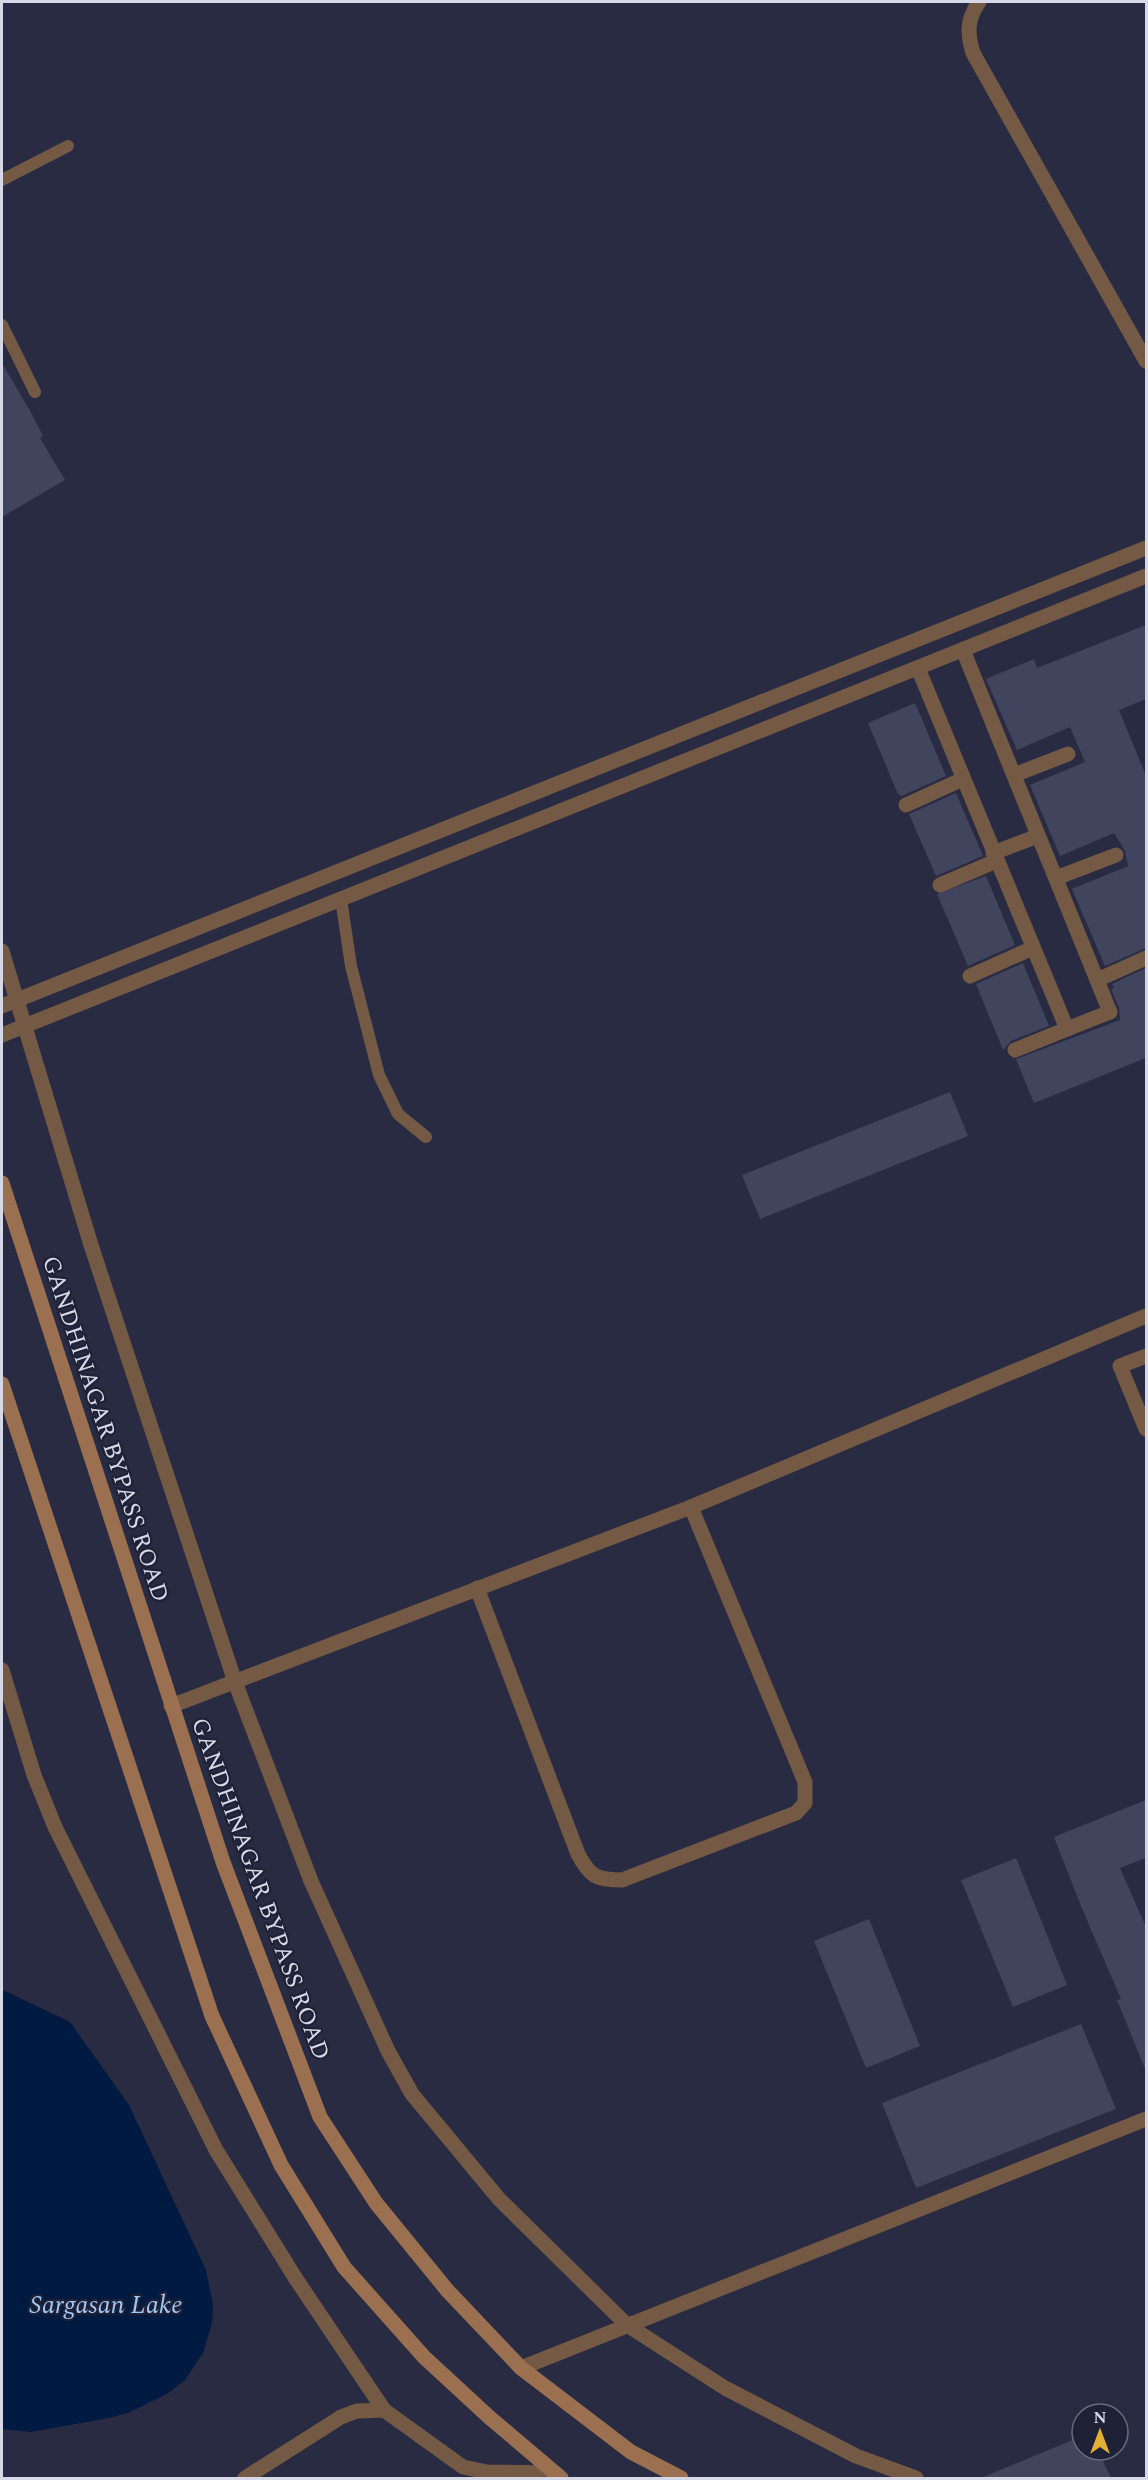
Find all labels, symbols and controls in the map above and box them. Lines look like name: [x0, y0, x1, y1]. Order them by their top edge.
street label: GANDHINAGAR BYPASS ROAD: [32, 1251, 178, 1607]
street label: GANDHINAGAR BYPASS ROAD: [181, 1713, 339, 2065]
water label: Sargasan Lake: [29, 2285, 183, 2325]
north arrow: [1070, 2402, 1130, 2462]
text: N: [1093, 2406, 1107, 2430]

